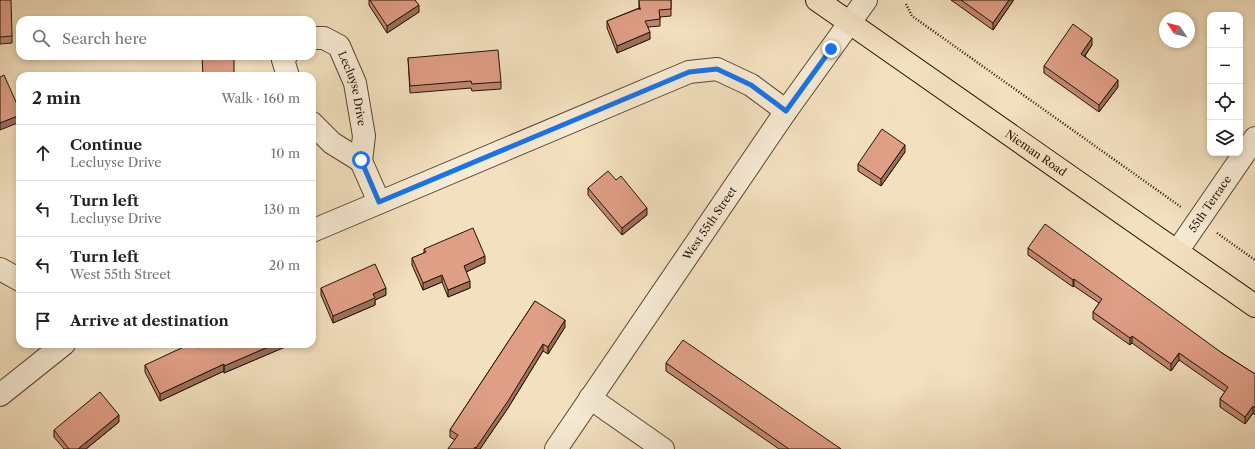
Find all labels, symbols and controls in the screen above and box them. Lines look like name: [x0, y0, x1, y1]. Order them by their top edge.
north arrow: [1159, 12, 1195, 48]
map controls: [1207, 12, 1243, 156]
button: +: [1207, 12, 1243, 48]
search box: [16, 16, 316, 60]
icon: search: [30, 27, 52, 49]
text: Search here: [62, 29, 147, 48]
route end: [822, 40, 840, 58]
button: −: [1207, 48, 1243, 84]
street label: Lecluyse Drive: [335, 49, 369, 127]
button: locate: [1207, 84, 1243, 120]
text: 2 min: [32, 88, 81, 108]
text: Walk · 160 m: [221, 90, 300, 106]
button: layers: [1207, 120, 1243, 156]
street label: Nieman Road: [1002, 127, 1070, 179]
text: Continue: [70, 135, 142, 154]
icon: ahead: [32, 142, 54, 164]
text: 10 m: [271, 145, 300, 161]
route start: [352, 151, 370, 169]
text: Lecluyse Drive: [70, 154, 162, 170]
street label: 55th Terrace: [1185, 173, 1234, 235]
street label: West 55th Street: [679, 184, 740, 264]
text: Turn left: [70, 191, 139, 210]
icon: left: [32, 198, 54, 220]
text: 130 m: [264, 201, 300, 217]
text: Lecluyse Drive: [70, 210, 162, 226]
text: Turn left: [70, 247, 139, 266]
icon: left: [32, 254, 54, 276]
text: 20 m: [269, 257, 300, 273]
text: West 55th Street: [70, 266, 171, 282]
icon: arrive: [32, 310, 54, 332]
text: Arrive at destination: [70, 311, 229, 330]

